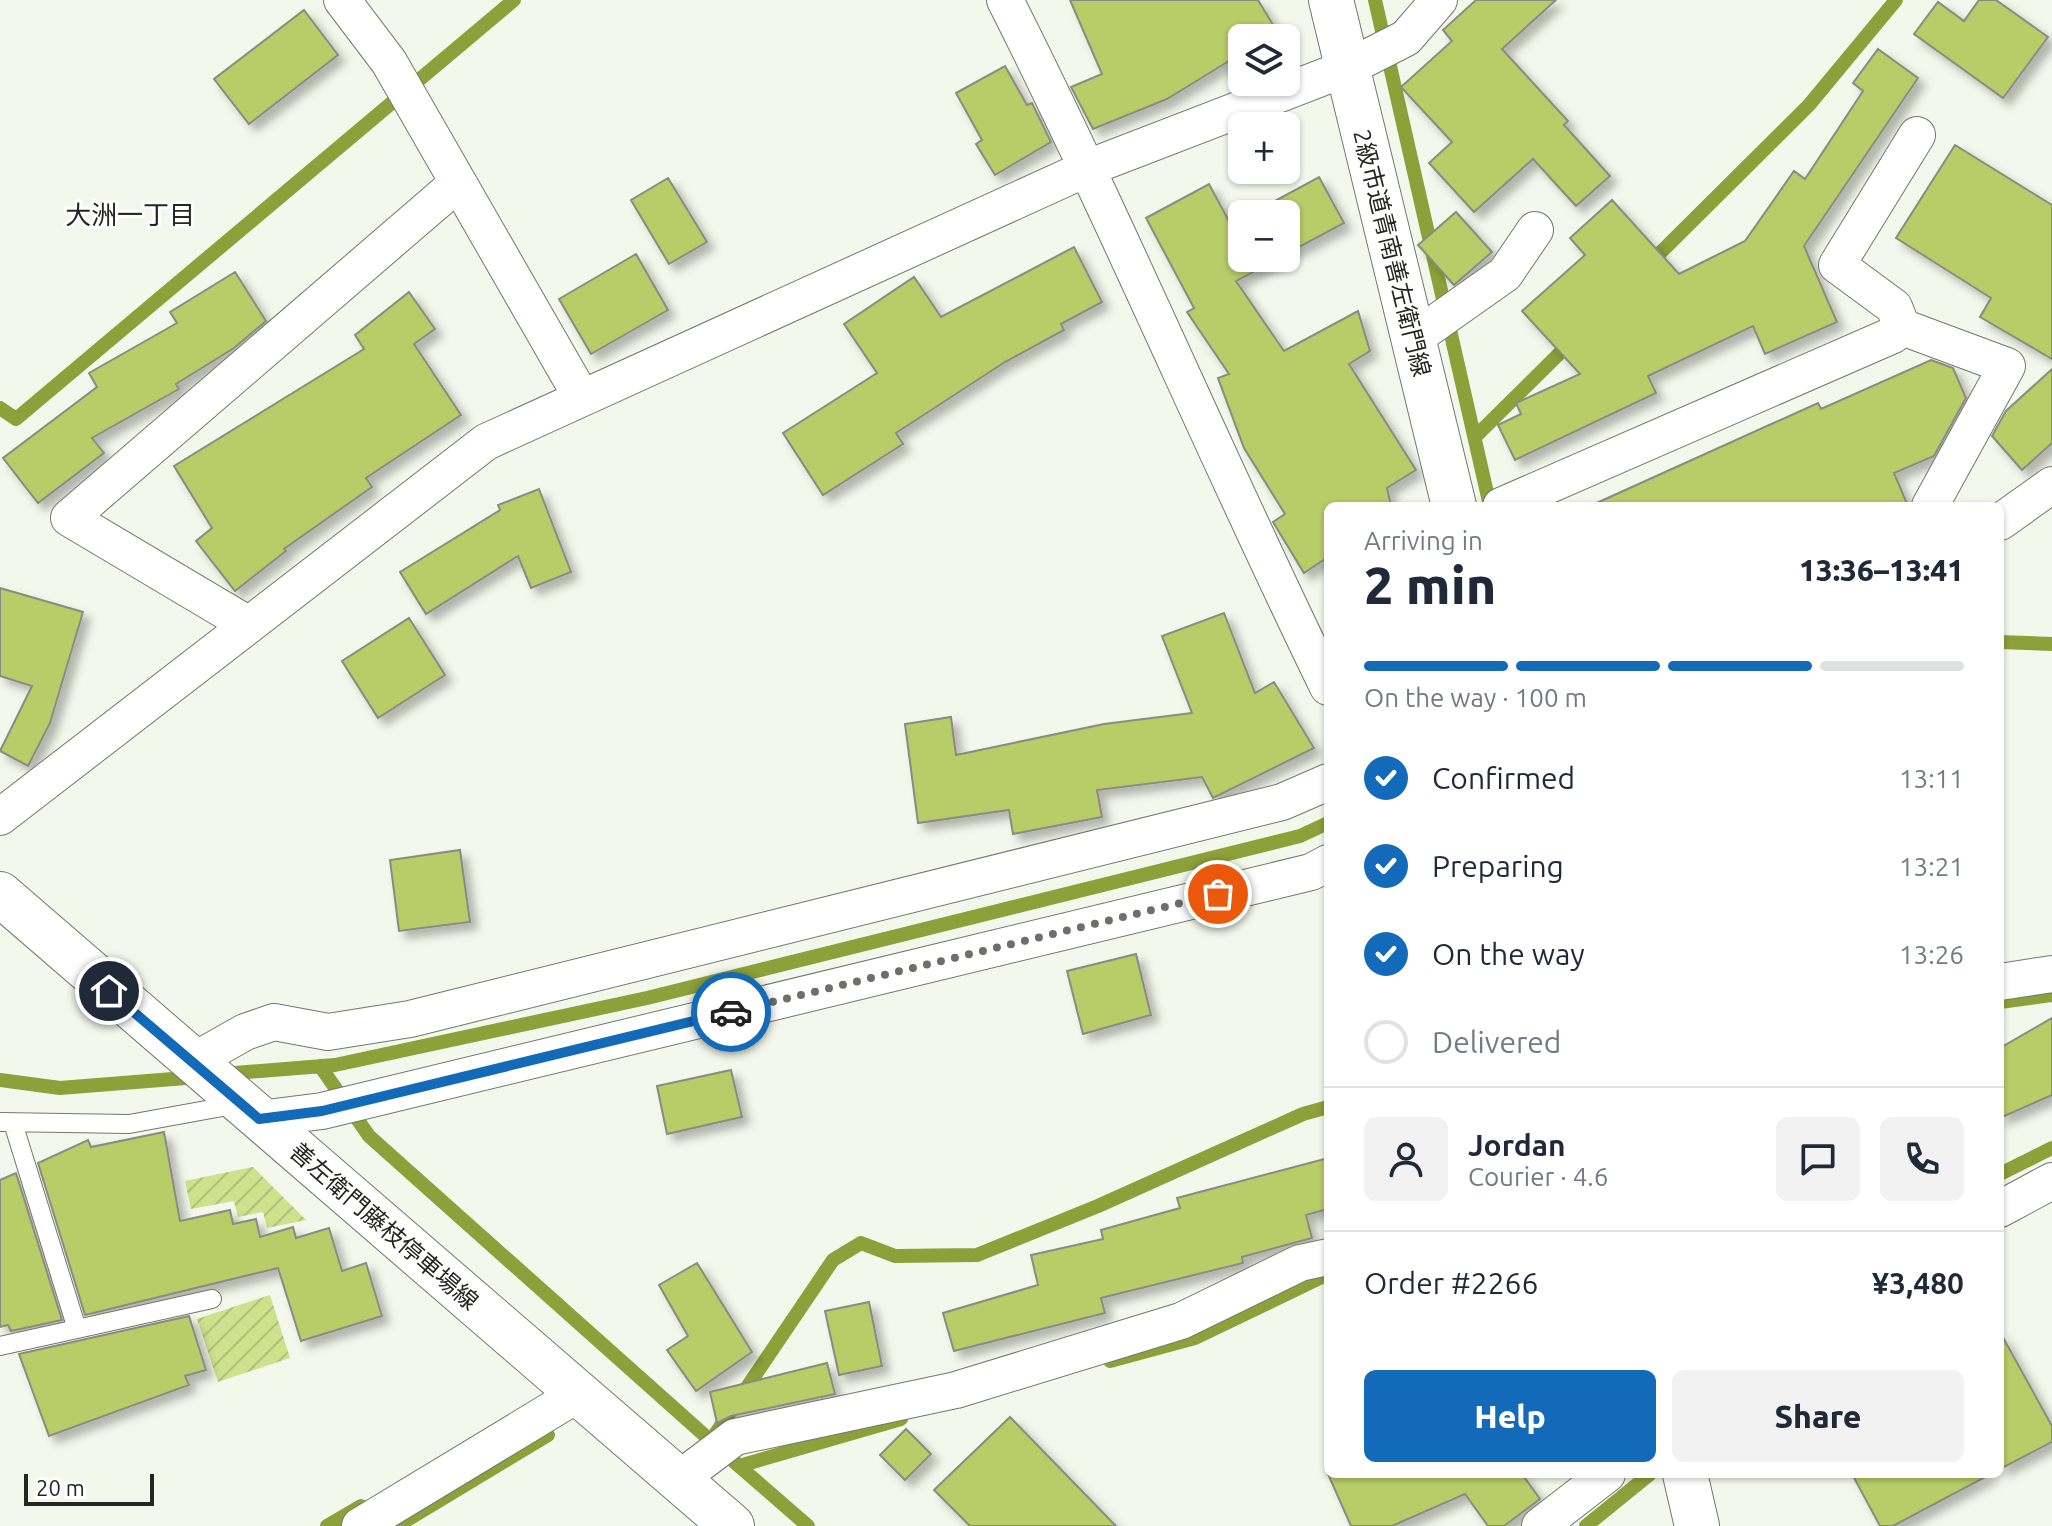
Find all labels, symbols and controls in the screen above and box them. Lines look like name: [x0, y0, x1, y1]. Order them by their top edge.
map controls: [1228, 24, 1300, 272]
button: layers: [1228, 24, 1300, 96]
button: +: [1228, 112, 1300, 184]
street label: 2級市道青南善左衛門線: [1348, 127, 1436, 379]
district label: 大洲一丁目: [65, 200, 195, 229]
button: −: [1228, 200, 1300, 272]
text: Arriving in: [1364, 526, 1483, 555]
text: 13:36–13:41: [1799, 553, 1964, 587]
text: 2 min: [1364, 556, 1496, 614]
text: On the way · 100 m: [1364, 683, 1587, 712]
icon: check: [1364, 756, 1408, 800]
text: Confirmed: [1432, 761, 1575, 795]
text: 13:11: [1899, 764, 1964, 793]
icon: check: [1364, 844, 1408, 888]
text: Preparing: [1432, 849, 1564, 883]
text: 13:21: [1899, 852, 1964, 881]
pin: [1184, 860, 1252, 928]
icon: bag: [1196, 872, 1240, 916]
icon: check: [1364, 932, 1408, 976]
text: On the way: [1432, 937, 1585, 971]
text: 13:26: [1899, 940, 1964, 969]
pin: [75, 957, 143, 1025]
icon: home: [87, 969, 131, 1013]
courier: [691, 972, 771, 1052]
icon: car: [709, 990, 753, 1034]
text: Delivered: [1432, 1025, 1561, 1059]
button: person: [1364, 1117, 1448, 1201]
button: chat: [1776, 1117, 1860, 1201]
button: phone: [1880, 1117, 1964, 1201]
text: Jordan: [1468, 1128, 1566, 1162]
street label: 善左衛門藤枝停車場線: [285, 1137, 483, 1315]
text: Courier · 4.6: [1468, 1162, 1608, 1191]
text: Order #2266: [1364, 1266, 1538, 1300]
text: ¥3,480: [1872, 1266, 1964, 1300]
button: Help: [1364, 1370, 1656, 1462]
button: Share: [1672, 1370, 1964, 1462]
scale bar: [24, 1470, 154, 1506]
text: 20 m: [36, 1475, 85, 1500]

